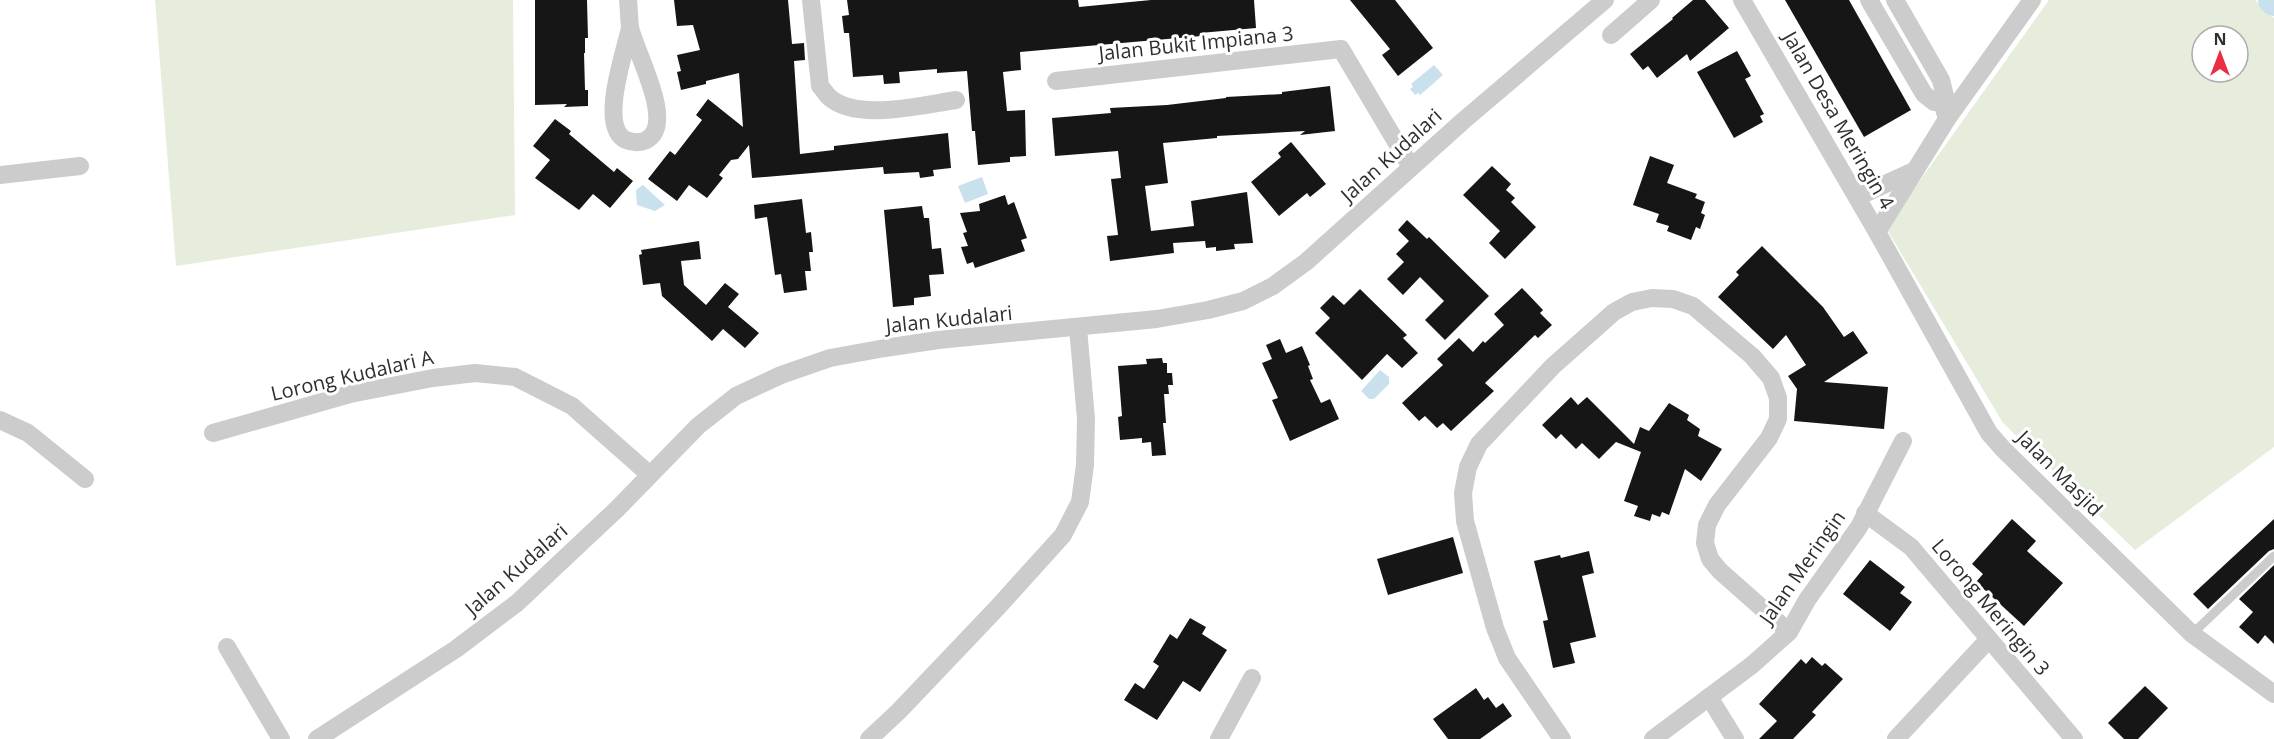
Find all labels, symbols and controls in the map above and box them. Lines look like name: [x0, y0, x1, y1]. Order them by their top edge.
street label: Jalan Bukit Impiana 3: [1095, 19, 1295, 67]
street label: Jalan Desa Meringin 4: [1776, 24, 1901, 214]
north arrow: [2190, 24, 2250, 84]
text: N: [2213, 28, 2227, 50]
street label: Jalan Kudalari: [1333, 102, 1447, 209]
street label: Jalan Kudalari: [882, 299, 1014, 339]
street label: Lorong Kudalari A: [268, 343, 436, 407]
street label: Jalan Masjid: [2010, 423, 2109, 522]
street label: Jalan Meringin: [1752, 505, 1851, 631]
street label: Jalan Kudalari: [458, 517, 573, 622]
street label: Lorong Meringin 3: [1926, 533, 2056, 681]

